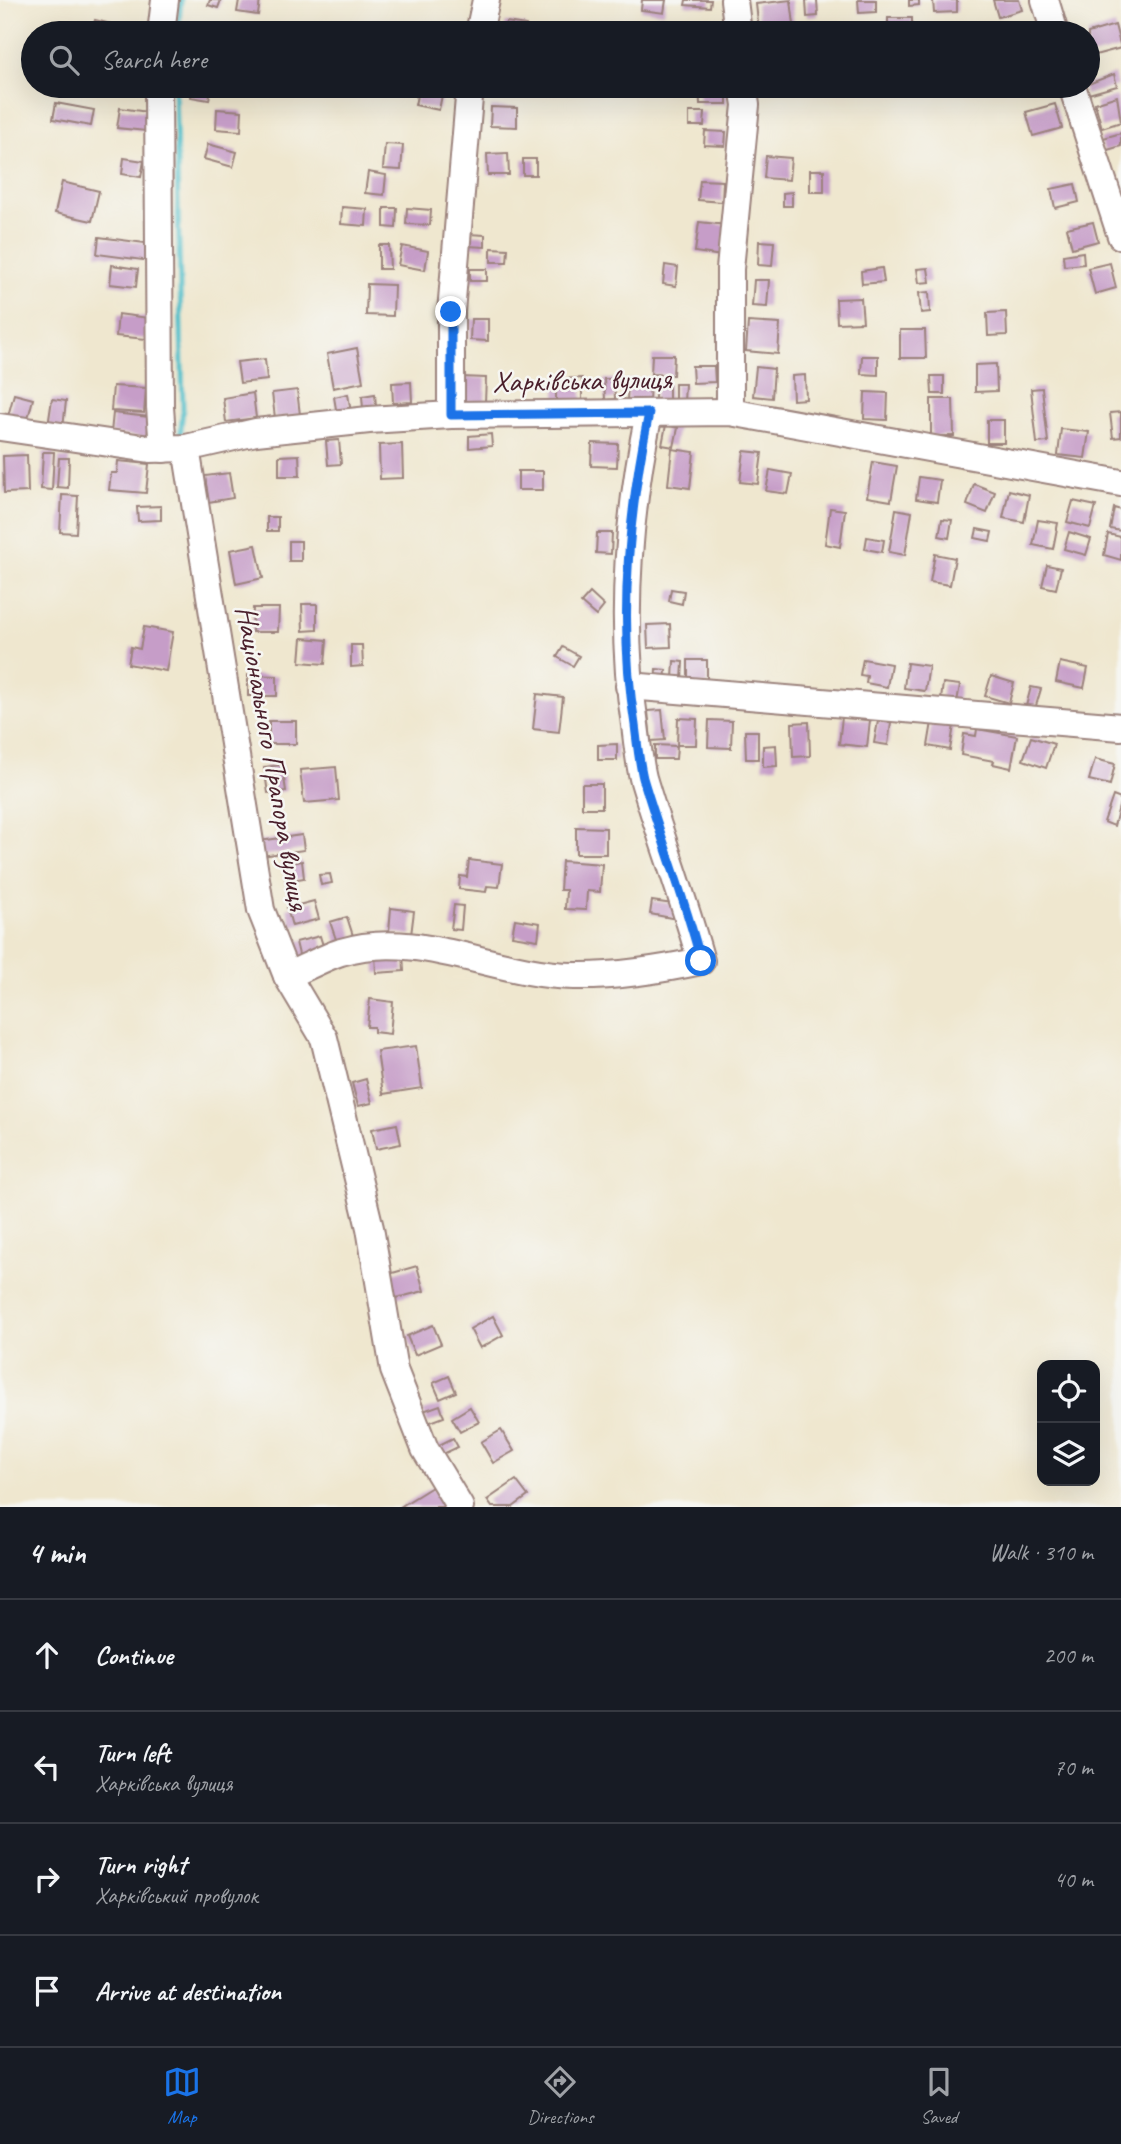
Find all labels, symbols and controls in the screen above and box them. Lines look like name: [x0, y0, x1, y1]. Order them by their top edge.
search box: [21, 21, 1100, 98]
icon: search: [45, 41, 83, 79]
text: Search here: [101, 43, 207, 76]
route end: [435, 296, 466, 327]
street label: Харківська вулиця: [492, 359, 673, 401]
street label: Національного Прапора вулиця: [227, 603, 319, 914]
route start: [685, 945, 716, 976]
map controls: [1037, 1360, 1100, 1486]
button: locate: [1037, 1360, 1100, 1423]
button: layers: [1037, 1423, 1100, 1486]
text: 4 min: [28, 1534, 85, 1572]
text: Walk · 310 m: [989, 1538, 1093, 1567]
icon: ahead: [28, 1636, 66, 1674]
text: Continue: [95, 1639, 173, 1672]
text: 200 m: [1044, 1641, 1093, 1670]
text: Turn left: [95, 1736, 170, 1769]
icon: left: [28, 1748, 66, 1786]
text: 70 m: [1054, 1753, 1093, 1782]
text: Харківська вулиця: [95, 1769, 233, 1798]
text: Turn right: [95, 1848, 186, 1881]
icon: right: [28, 1860, 66, 1898]
text: 40 m: [1054, 1865, 1093, 1894]
text: Харківський провулок: [95, 1881, 258, 1910]
icon: arrive: [28, 1972, 66, 2010]
text: Arrive at destination: [95, 1975, 281, 2008]
tab: Map: [163, 2063, 201, 2129]
tab: Directions: [527, 2063, 594, 2129]
tab: Saved: [920, 2063, 958, 2129]

